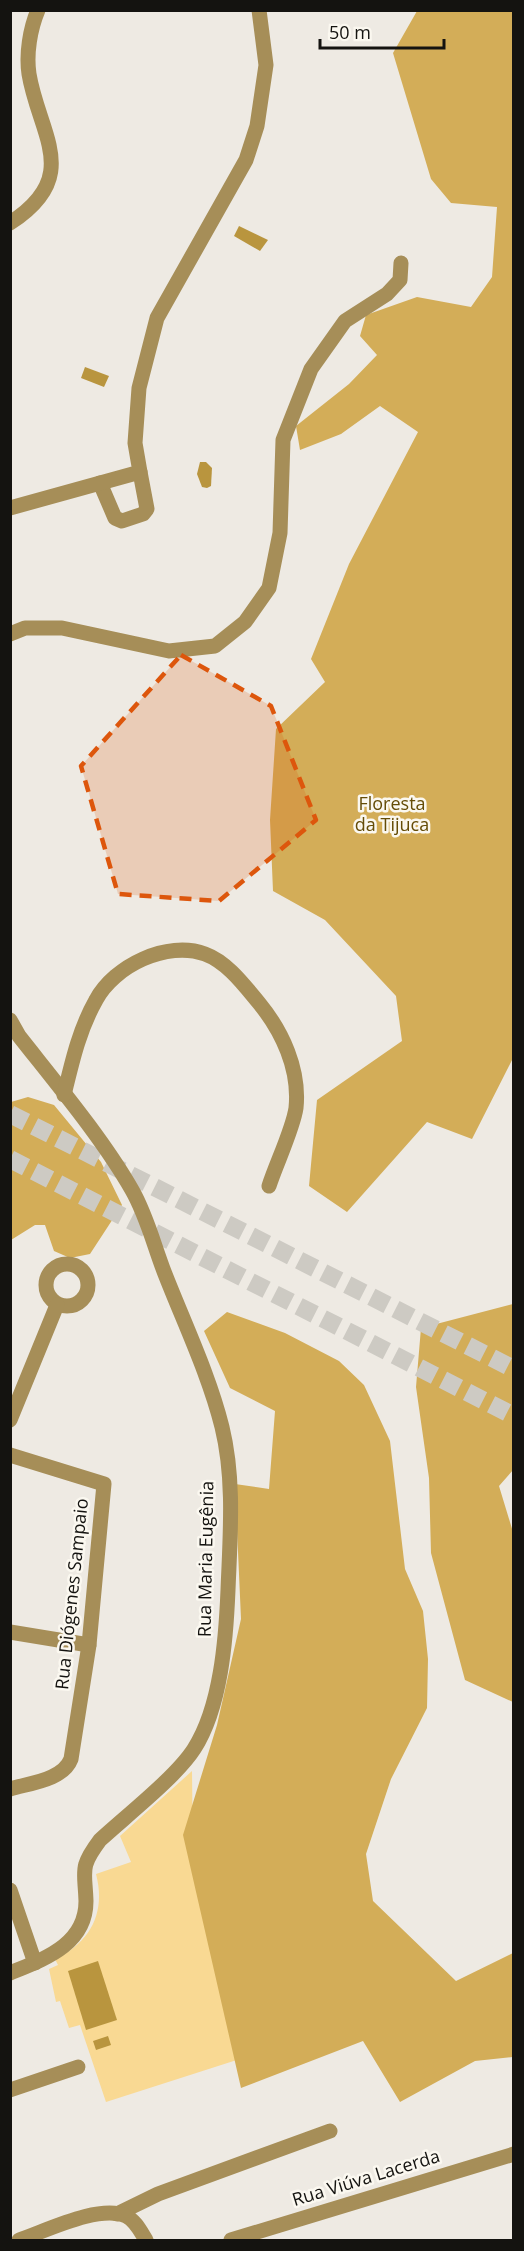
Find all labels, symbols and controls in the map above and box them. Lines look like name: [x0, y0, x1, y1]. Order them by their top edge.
scale bar: [320, 12, 444, 50]
text: 50 m: [329, 20, 371, 44]
park label: Floresta da Tijuca: [355, 791, 429, 836]
street label: Rua Maria Eugênia: [192, 1481, 218, 1637]
street label: Rua Diógenes Sampaio: [49, 1497, 93, 1691]
street label: Rua Viúva Lacerda: [289, 2143, 443, 2211]

